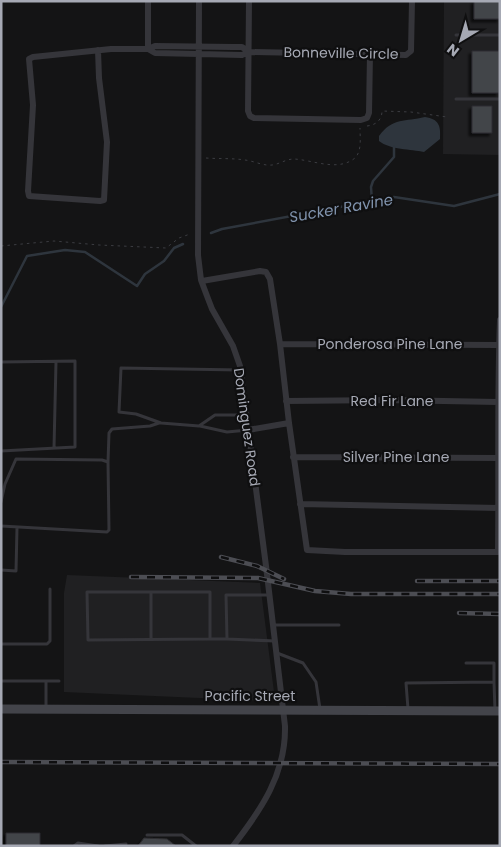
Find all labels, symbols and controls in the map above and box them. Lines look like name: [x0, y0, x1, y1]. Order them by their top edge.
north arrow: [436, 15, 486, 65]
text: N: [443, 39, 463, 61]
street label: Bonneville Circle: [283, 42, 399, 64]
water label: Sucker Ravine: [288, 189, 394, 227]
street label: Ponderosa Pine Lane: [318, 334, 463, 354]
street label: Dominguez Road: [229, 367, 265, 487]
street label: Red Fir Lane: [350, 391, 434, 411]
street label: Silver Pine Lane: [343, 447, 450, 467]
street label: Pacific Street: [205, 686, 295, 706]

